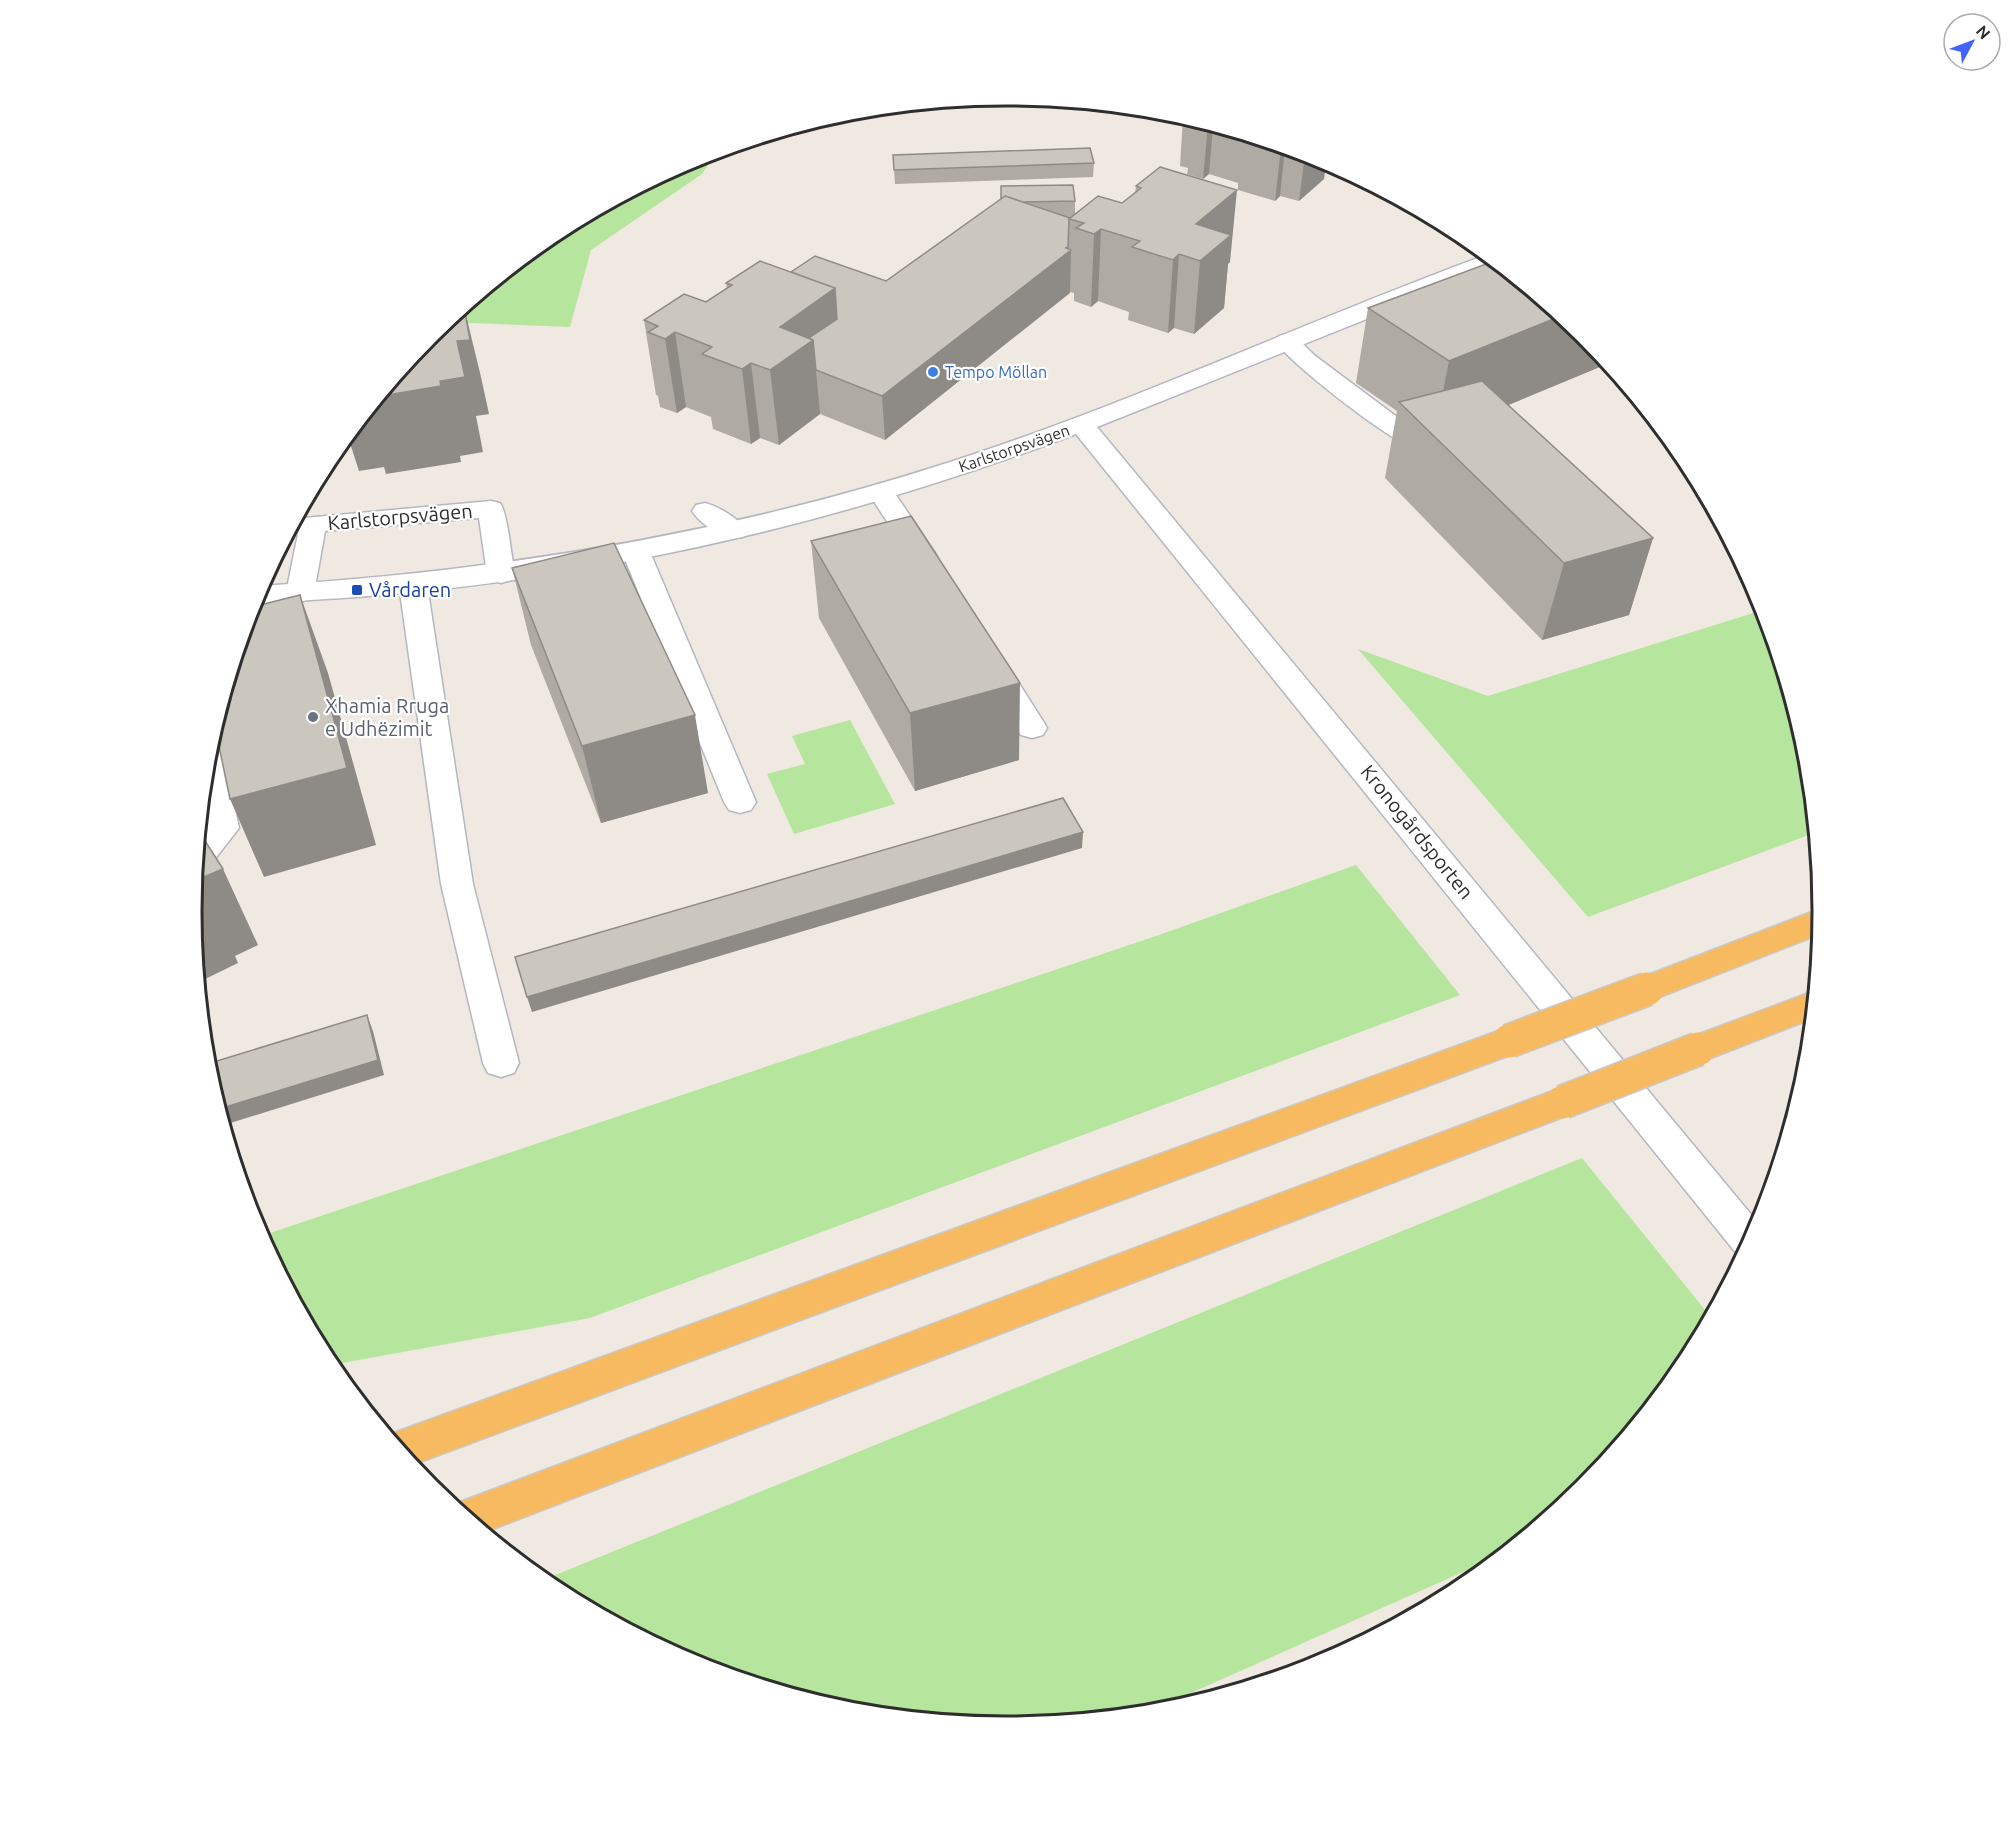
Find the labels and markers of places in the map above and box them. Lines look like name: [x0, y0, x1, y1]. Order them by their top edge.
place label: Tempo Möllan: [945, 363, 1047, 381]
marker: Tempo Möllan: [926, 365, 940, 379]
place label: Vårdaren: [369, 578, 451, 601]
marker: Vårdaren: [350, 583, 364, 597]
place label: Xhamia Rruga e Udhëzimit: [325, 694, 449, 740]
marker: Xhamia Rruga e Udhëzimit: [306, 710, 320, 724]

